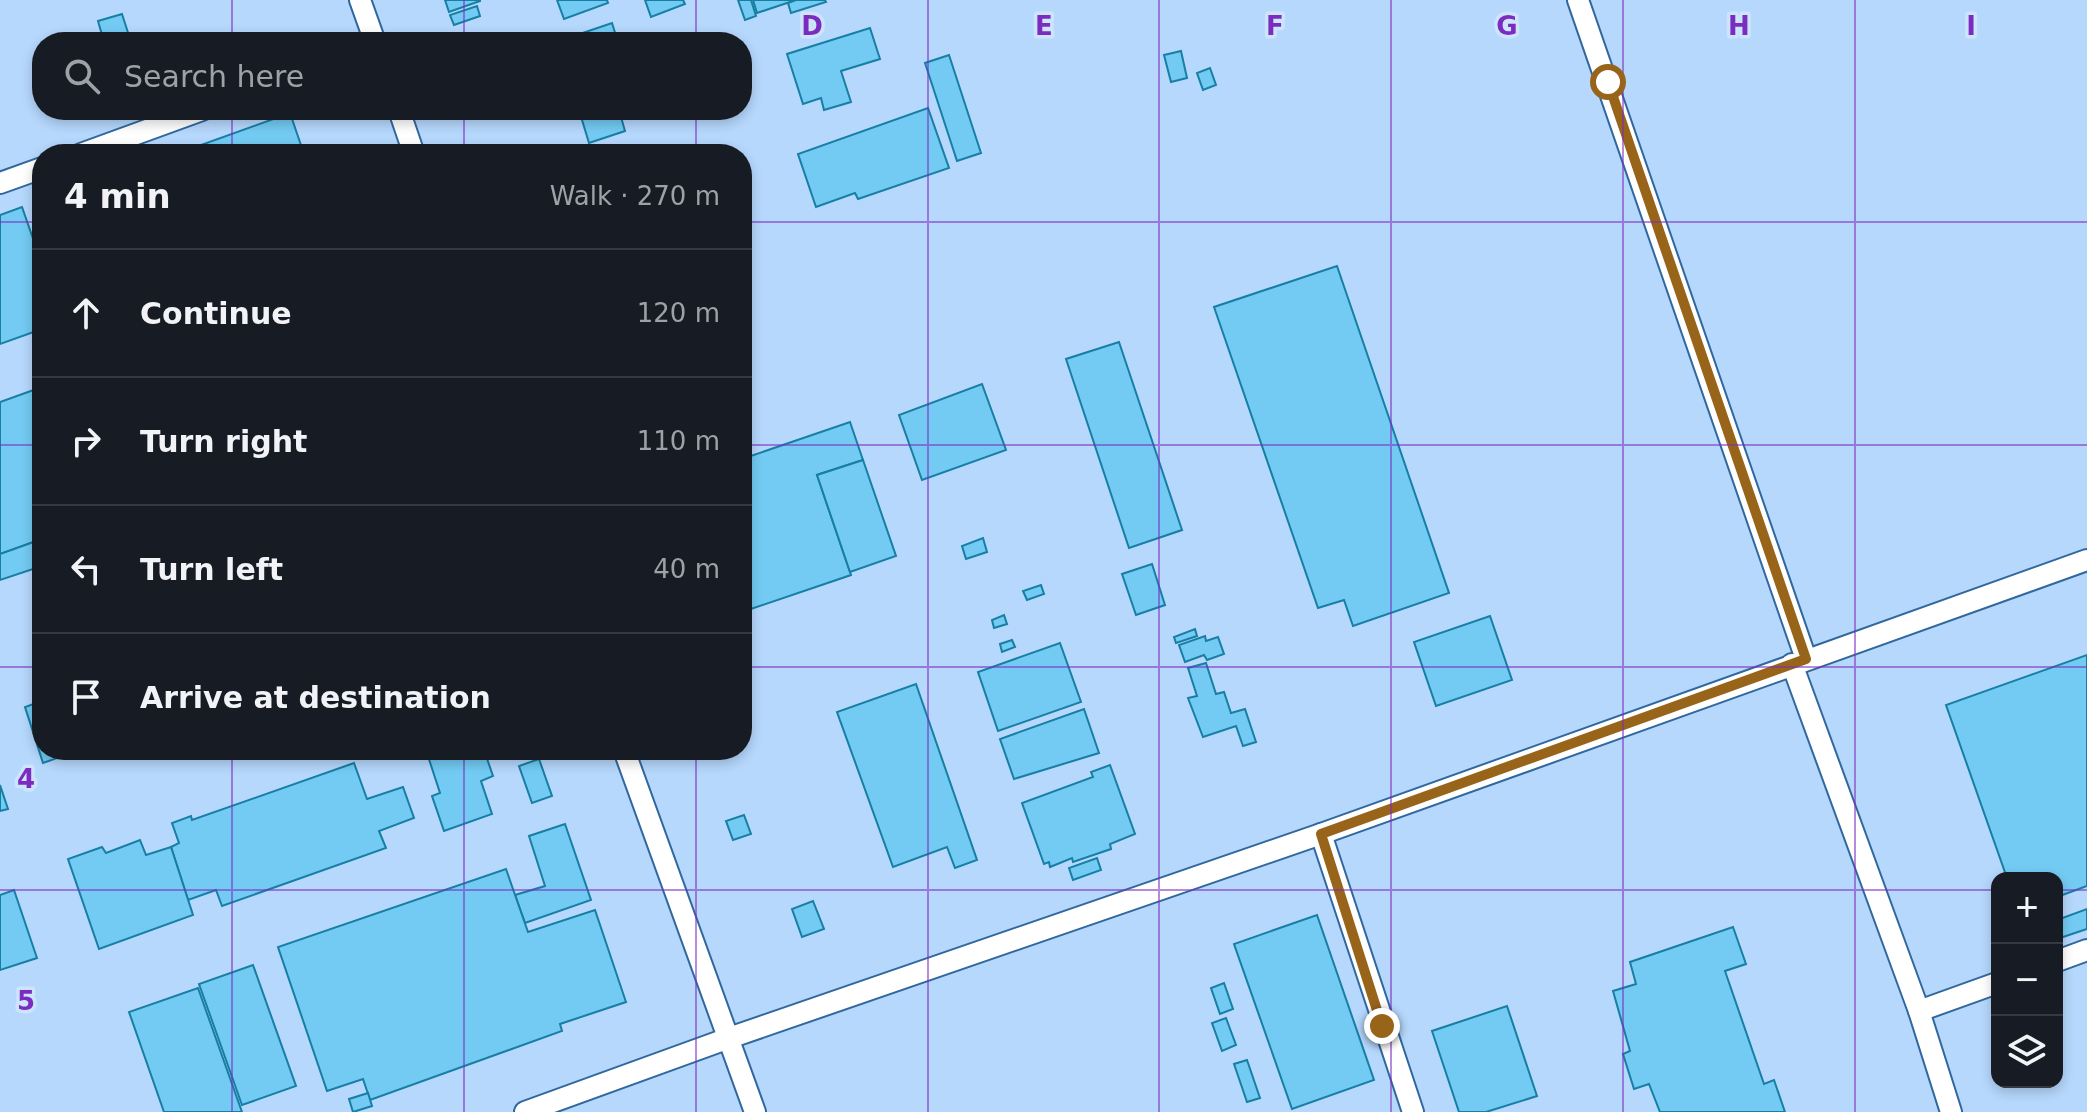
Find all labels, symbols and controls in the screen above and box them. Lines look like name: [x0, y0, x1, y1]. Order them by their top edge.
text: D: [801, 11, 823, 41]
text: E: [1035, 11, 1053, 41]
text: F: [1266, 11, 1284, 41]
text: G: [1496, 11, 1518, 41]
text: H: [1728, 11, 1750, 41]
text: I: [1966, 11, 1976, 41]
search box: [32, 32, 752, 120]
icon: search: [60, 54, 104, 98]
text: Search here: [124, 59, 304, 94]
route start: [1590, 64, 1626, 100]
text: 4 min: [64, 176, 171, 216]
text: Walk · 270 m: [550, 181, 720, 211]
icon: ahead: [64, 291, 108, 335]
text: Continue: [140, 296, 292, 331]
text: 120 m: [637, 298, 720, 328]
icon: right: [64, 419, 108, 463]
text: Turn right: [140, 424, 307, 459]
text: 110 m: [637, 426, 720, 456]
icon: left: [64, 547, 108, 591]
text: Turn left: [140, 552, 283, 587]
text: 40 m: [653, 554, 720, 584]
icon: arrive: [64, 675, 108, 719]
text: Arrive at destination: [140, 680, 491, 715]
text: 4: [17, 764, 35, 794]
map controls: [1991, 872, 2063, 1088]
button: +: [1991, 872, 2063, 944]
button: −: [1991, 944, 2063, 1016]
text: 5: [17, 986, 35, 1016]
route end: [1364, 1008, 1400, 1044]
button: layers: [1991, 1016, 2063, 1088]

